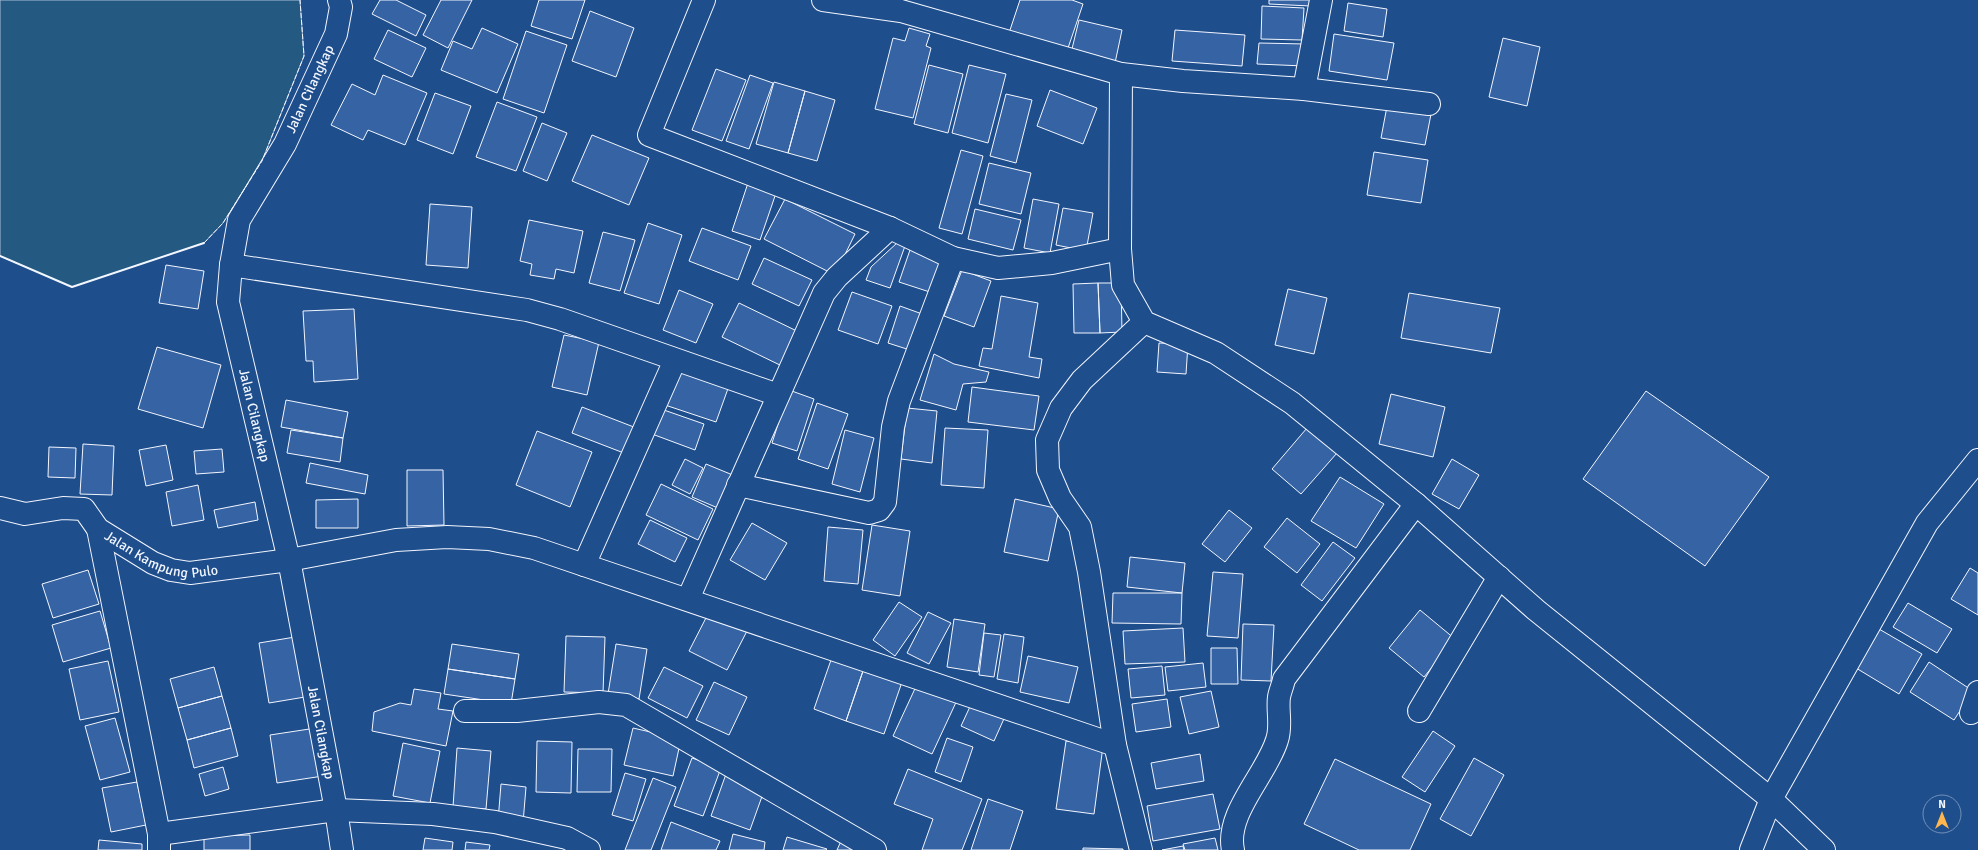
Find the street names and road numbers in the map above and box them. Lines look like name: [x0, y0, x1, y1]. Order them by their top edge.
street label: Jalan Cilangkap: [282, 42, 338, 136]
street label: Jalan Cilangkap: [236, 367, 274, 463]
street label: Jalan Kampung Pulo: [102, 527, 219, 582]
street label: Jalan Cilangkap: [304, 684, 339, 781]

